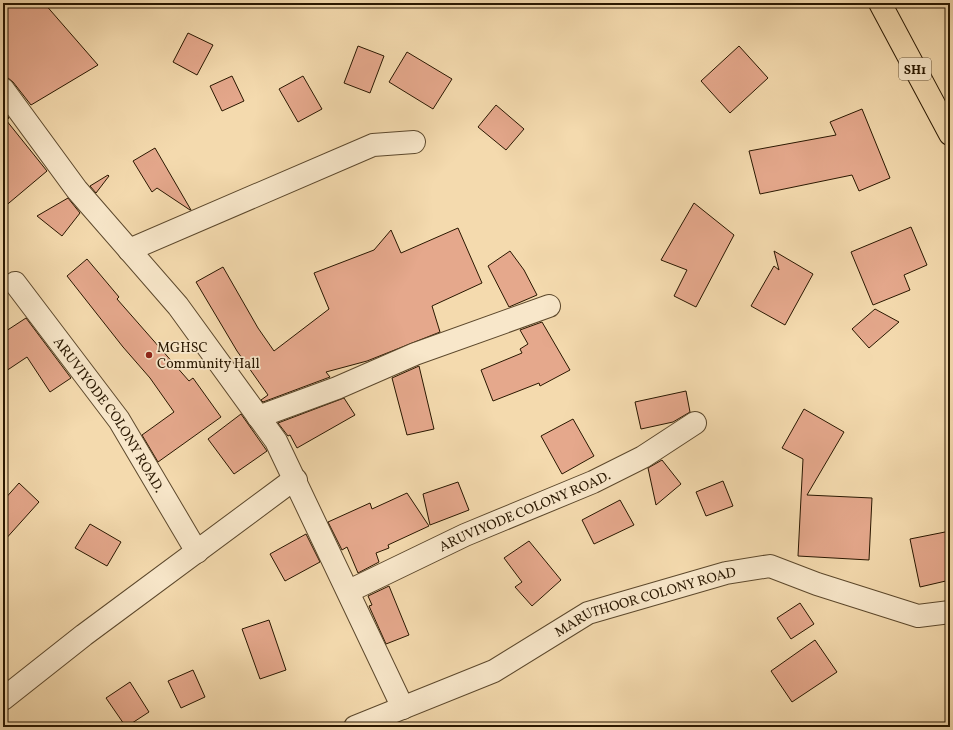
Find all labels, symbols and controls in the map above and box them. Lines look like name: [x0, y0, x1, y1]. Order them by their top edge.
road number: SH1: [899, 58, 931, 80]
street label: ARUVIYODE COLONY ROAD.: [48, 334, 168, 497]
place label: MGHSC Community Hall: [157, 339, 260, 374]
marker: MGHSC Community Hall: [144, 350, 154, 360]
street label: ARUVIYODE COLONY ROAD.: [436, 467, 614, 557]
street label: MARUTHOOR COLONY ROAD: [551, 564, 737, 642]

